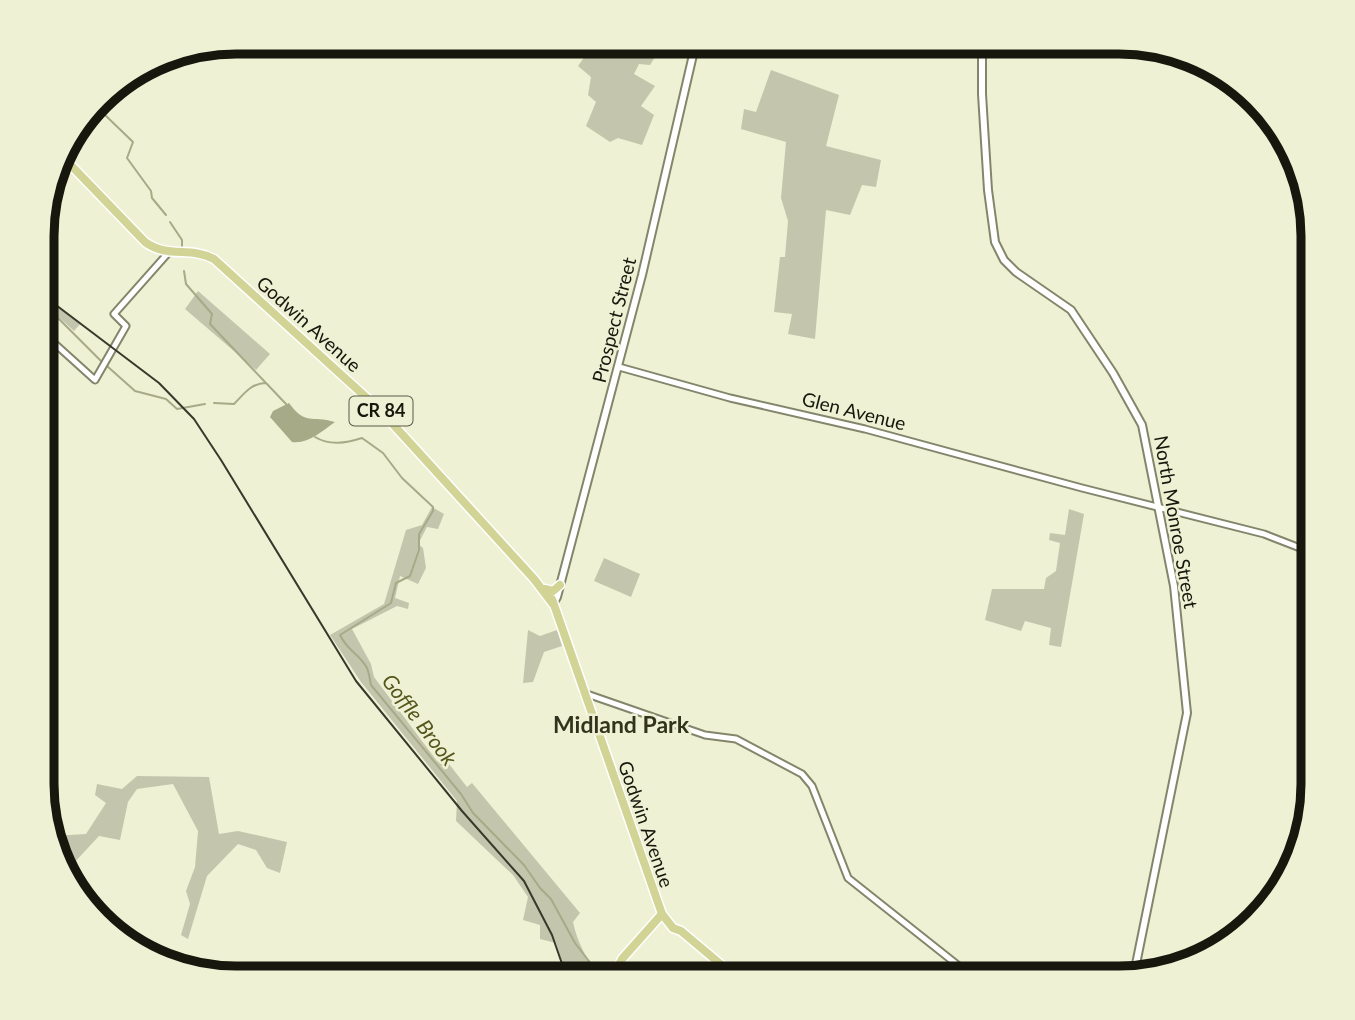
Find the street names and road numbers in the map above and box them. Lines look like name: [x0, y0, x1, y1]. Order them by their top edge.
street label: Prospect Street: [587, 255, 640, 385]
street label: Godwin Avenue: [252, 271, 366, 376]
street label: Glen Avenue: [800, 387, 908, 435]
road number: CR 84: [350, 396, 412, 426]
street label: North Monroe Street: [1150, 434, 1203, 610]
street label: Godwin Avenue: [614, 757, 679, 890]

